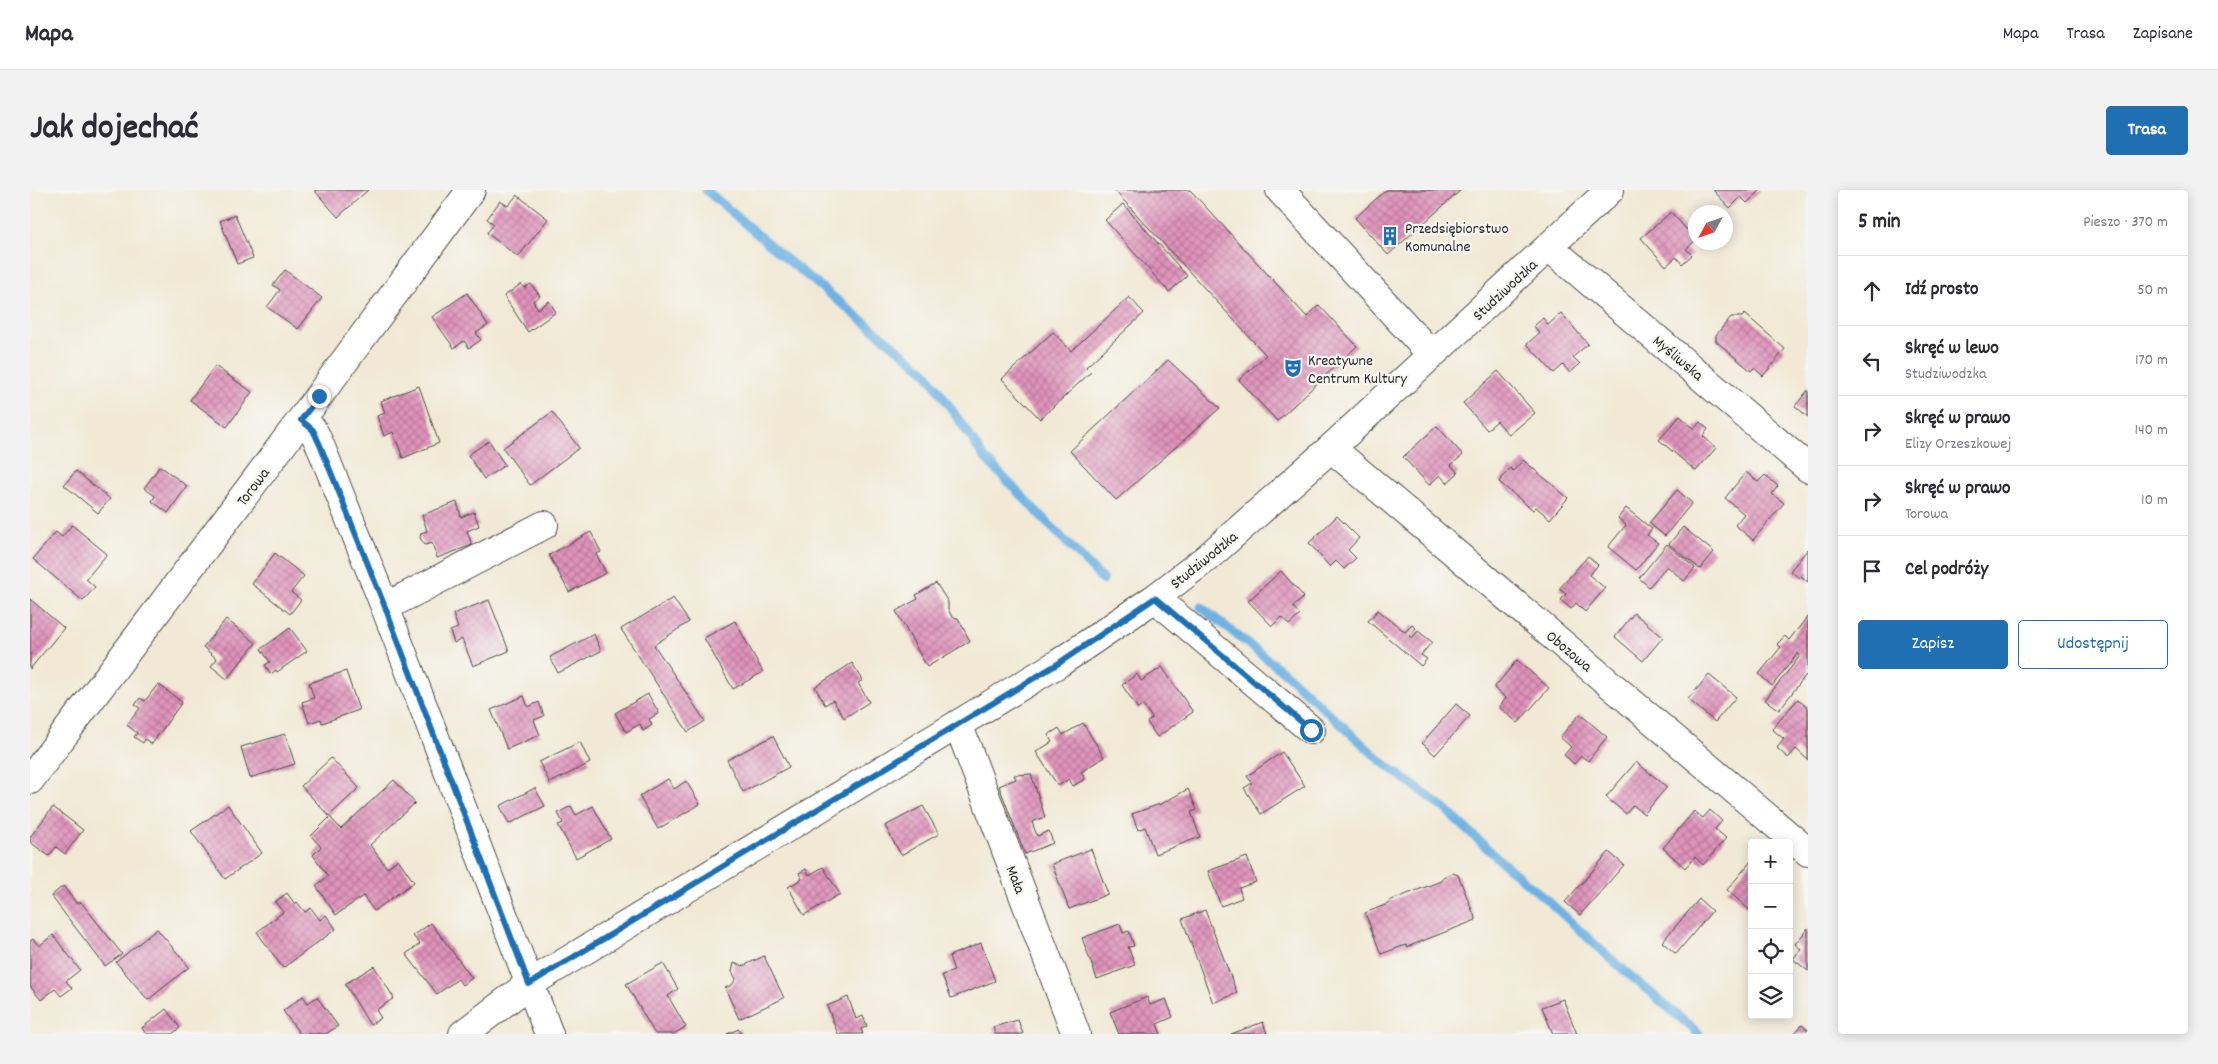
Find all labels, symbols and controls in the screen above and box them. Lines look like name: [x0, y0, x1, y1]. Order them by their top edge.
text: Mapa: [25, 18, 73, 52]
text: Mapa: [2003, 22, 2038, 47]
text: Trasa: [2066, 22, 2105, 47]
text: Zapisane: [2133, 22, 2193, 47]
text: Jak dojechać: [30, 105, 199, 155]
button: Trasa: [2106, 106, 2188, 155]
north arrow: [1688, 205, 1733, 250]
text: 5 min: [1858, 208, 1901, 238]
text: Pieszo · 370 m: [2083, 211, 2168, 234]
place label: Przedsiębiorstwo Komunalne: [1405, 218, 1509, 259]
building icon: Przedsiębiorstwo Komunalne: [1379, 225, 1401, 247]
street label: Studziwodzka: [1468, 254, 1544, 327]
icon: ahead: [1858, 277, 1886, 305]
text: Idź prosto: [1905, 277, 1978, 304]
text: 50 m: [2137, 279, 2168, 302]
street label: Myśliwska: [1647, 331, 1708, 388]
text: Skręć w lewo: [1905, 336, 1999, 363]
icon: left: [1858, 347, 1886, 375]
text: 170 m: [2135, 349, 2168, 372]
place label: Kreatywne Centrum Kultury: [1308, 350, 1408, 391]
theatre icon: Kreatywne Centrum Kultury: [1282, 357, 1304, 379]
text: Studziwodzka: [1905, 363, 1986, 386]
route end: [308, 385, 331, 408]
text: Skręć w prawo: [1905, 406, 2011, 433]
icon: right: [1858, 417, 1886, 445]
text: 140 m: [2134, 419, 2168, 442]
text: Elizy Orzeszkowej: [1905, 433, 2012, 456]
street label: Torowa: [232, 463, 276, 512]
text: Skręć w prawo: [1905, 476, 2011, 503]
icon: right: [1858, 487, 1886, 515]
text: 10 m: [2141, 489, 2168, 512]
text: Torowa: [1905, 503, 1948, 526]
street label: Studziwodzka: [1166, 526, 1244, 596]
icon: arrive: [1858, 557, 1886, 585]
text: Cel podróży: [1905, 557, 1988, 584]
button: Zapisz: [1858, 620, 2008, 669]
button: Udostępnij: [2018, 620, 2168, 669]
street label: Obozowa: [1540, 626, 1597, 678]
route start: [1300, 719, 1323, 742]
map controls: [1748, 839, 1793, 1019]
button: +: [1748, 839, 1793, 884]
street label: Mała: [999, 863, 1031, 898]
button: −: [1748, 884, 1793, 929]
button: locate: [1748, 929, 1793, 974]
button: layers: [1748, 974, 1793, 1019]

